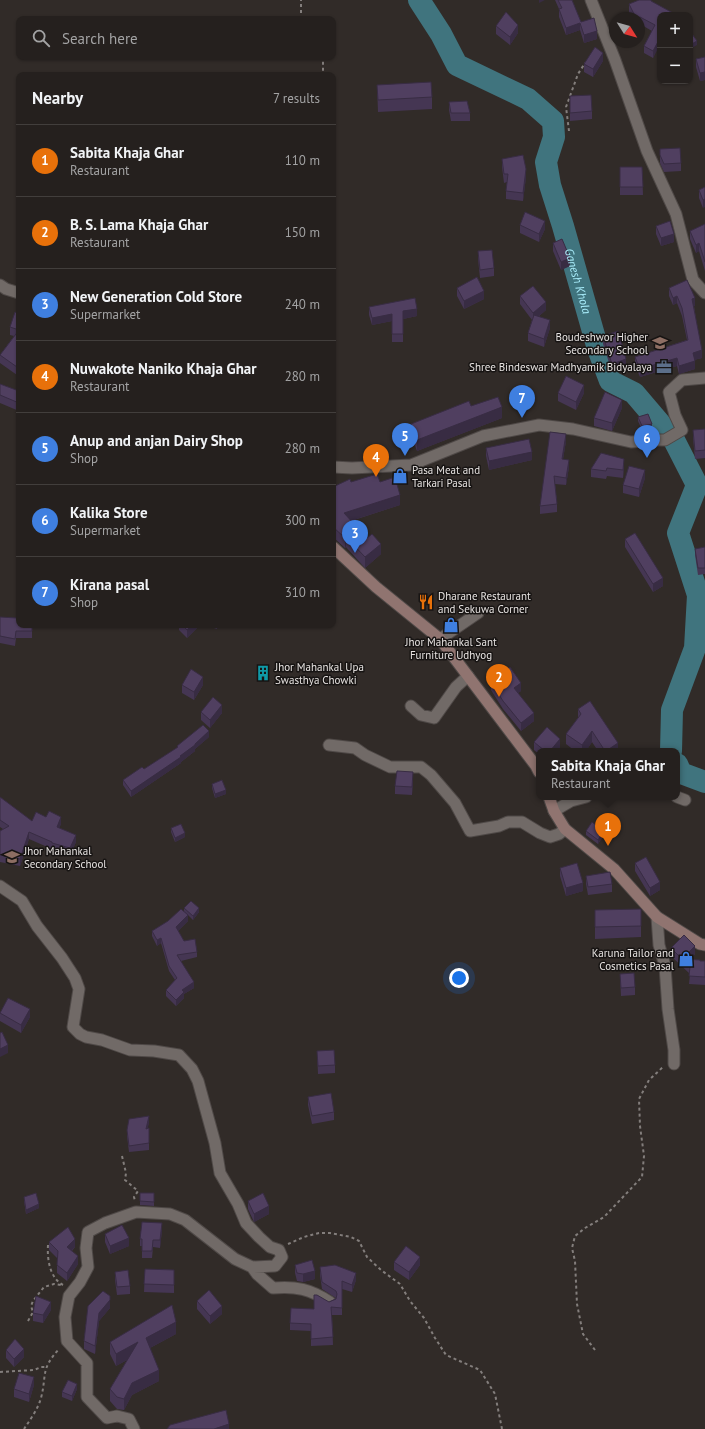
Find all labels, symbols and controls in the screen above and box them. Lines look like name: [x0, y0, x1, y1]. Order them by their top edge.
north arrow: [609, 12, 645, 48]
map controls: [657, 12, 693, 84]
button: +: [657, 12, 693, 48]
search box: [16, 16, 336, 60]
icon: search: [30, 27, 52, 49]
text: Search here: [62, 29, 138, 48]
button: −: [657, 48, 693, 84]
text: Nearby: [32, 87, 83, 109]
text: 7 results: [273, 90, 320, 107]
text: Sabita Khaja Ghar: [70, 143, 184, 162]
text: 1: [41, 152, 49, 169]
text: 110 m: [285, 152, 320, 169]
text: Restaurant: [70, 162, 129, 179]
text: B. S. Lama Khaja Ghar: [70, 215, 208, 234]
text: 2: [41, 224, 49, 241]
text: 150 m: [285, 224, 320, 241]
text: Restaurant: [70, 234, 129, 251]
water label: Ganesh Khola: [562, 246, 595, 315]
text: New Generation Cold Store: [70, 287, 242, 306]
text: 3: [41, 296, 49, 313]
text: 240 m: [285, 296, 320, 313]
text: Supermarket: [70, 306, 140, 323]
place label: Boudeshwor Higher Secondary School: [555, 330, 649, 357]
school or university icon: Boudeshwor Higher Secondary School: [651, 334, 669, 352]
office icon: Shree Bindeswar Madhyamik Bidyalaya: [655, 358, 673, 376]
text: Nuwakote Naniko Khaja Ghar: [70, 359, 257, 378]
place label: Shree Bindeswar Madhyamik Bidyalaya: [469, 360, 652, 374]
text: 4: [41, 368, 49, 385]
text: 280 m: [285, 368, 320, 385]
text: Restaurant: [70, 378, 129, 395]
pin: 7: [509, 385, 535, 418]
pin: 5: [392, 423, 418, 456]
pin: 6: [634, 425, 660, 458]
text: Anup and anjan Dairy Shop: [70, 431, 243, 450]
text: 5: [41, 440, 49, 457]
text: 280 m: [285, 440, 320, 457]
pin: 4: [363, 444, 389, 477]
text: Shop: [70, 450, 98, 467]
place label: Pasa Meat and Tarkari Pasal: [412, 463, 480, 490]
shop icon: Pasa Meat and Tarkari Pasal: [391, 467, 409, 485]
text: Kalika Store: [70, 503, 148, 522]
text: 6: [41, 512, 49, 529]
text: 300 m: [285, 512, 320, 529]
pin: 3: [342, 520, 368, 553]
text: Supermarket: [70, 522, 140, 539]
text: Kirana pasal: [70, 575, 149, 594]
text: 7: [41, 584, 49, 601]
text: 310 m: [285, 584, 320, 601]
place label: Dharane Restaurant and Sekuwa Corner: [438, 589, 531, 616]
restaurant icon: Dharane Restaurant and Sekuwa Corner: [417, 593, 435, 611]
text: Shop: [70, 594, 98, 611]
shop icon: Jhor Mahankal Sant Furniture Udhyog: [442, 616, 460, 634]
place label: Jhor Mahankal Sant Furniture Udhyog: [404, 635, 497, 662]
place label: Jhor Mahankal Upa Swasthya Chowki: [274, 660, 364, 687]
building icon: Jhor Mahankal Upa Swasthya Chowki: [254, 664, 272, 682]
pin: 2: [486, 664, 512, 697]
popup: [536, 748, 680, 800]
text: Sabita Khaja Ghar: [551, 756, 665, 775]
text: Restaurant: [551, 775, 610, 792]
pin: 1: [595, 813, 621, 846]
place label: Jhor Mahankal Secondary School: [23, 844, 107, 871]
school or university icon: Jhor Mahankal Secondary School: [3, 848, 21, 866]
place label: Karuna Tailor and Cosmetics Pasal: [592, 946, 675, 973]
shop icon: Karuna Tailor and Cosmetics Pasal: [677, 950, 695, 968]
your location: [449, 968, 469, 988]

